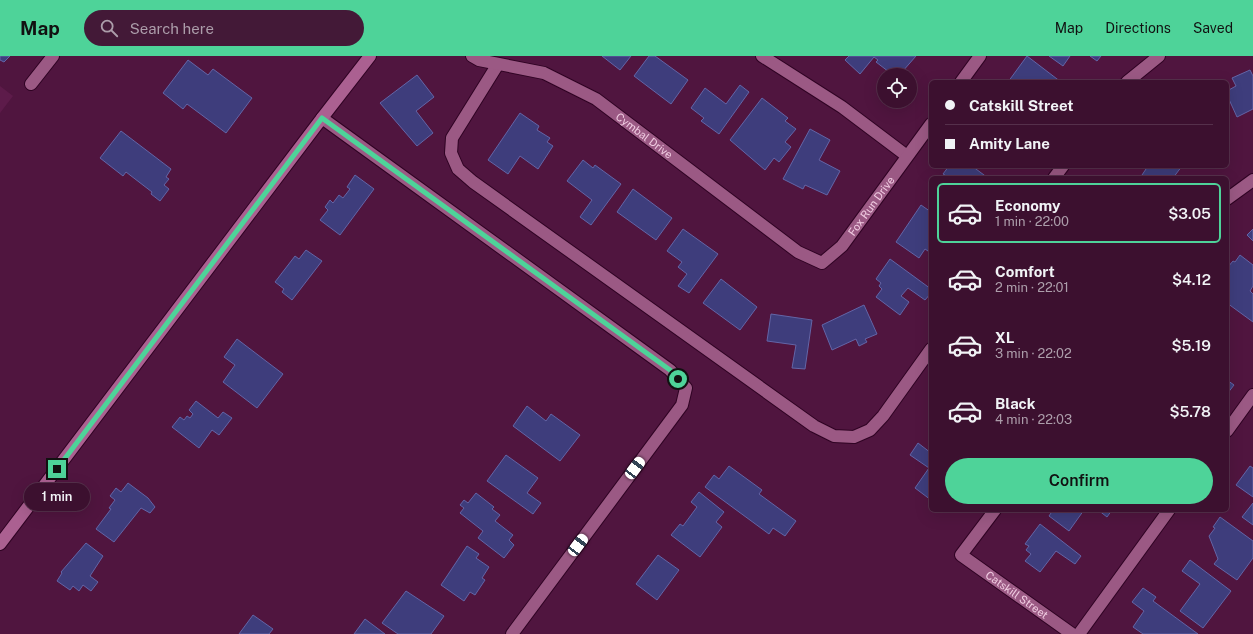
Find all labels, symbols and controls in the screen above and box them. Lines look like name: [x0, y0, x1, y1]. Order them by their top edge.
search box: [84, 10, 364, 46]
text: Map: [20, 17, 60, 39]
icon: search: [98, 17, 120, 39]
text: Search here: [130, 20, 214, 37]
text: Map: [1055, 20, 1083, 36]
text: Directions: [1105, 20, 1171, 36]
text: Saved: [1193, 20, 1233, 36]
map controls: [877, 68, 917, 108]
button: locate: [877, 68, 917, 108]
text: Catskill Street: [969, 97, 1074, 114]
street label: Cymbal Drive: [614, 110, 675, 161]
text: Amity Lane: [969, 135, 1050, 152]
street label: Fox Run Drive: [846, 174, 897, 238]
icon: car: [947, 195, 983, 231]
text: Economy: [995, 197, 1060, 214]
text: $3.05: [1168, 205, 1211, 222]
text: 1 min · 22:00: [995, 214, 1069, 229]
icon: car: [947, 261, 983, 297]
text: Comfort: [995, 263, 1055, 280]
text: $4.12: [1172, 271, 1211, 288]
text: 2 min · 22:01: [995, 280, 1069, 295]
icon: car: [947, 327, 983, 363]
text: XL: [995, 329, 1014, 346]
text: $5.19: [1171, 337, 1211, 354]
text: 3 min · 22:02: [995, 346, 1072, 361]
route start: [669, 370, 687, 388]
icon: car: [947, 393, 983, 429]
text: Black: [995, 395, 1035, 412]
text: $5.78: [1169, 403, 1211, 420]
text: 4 min · 22:03: [995, 412, 1072, 427]
car: [623, 455, 647, 481]
button: Confirm: [945, 458, 1213, 504]
route end: [48, 460, 66, 478]
callout: 1 min: [24, 483, 90, 511]
text: 1 min: [42, 489, 72, 504]
car: [566, 532, 590, 558]
street label: Catskill Street: [983, 569, 1050, 621]

